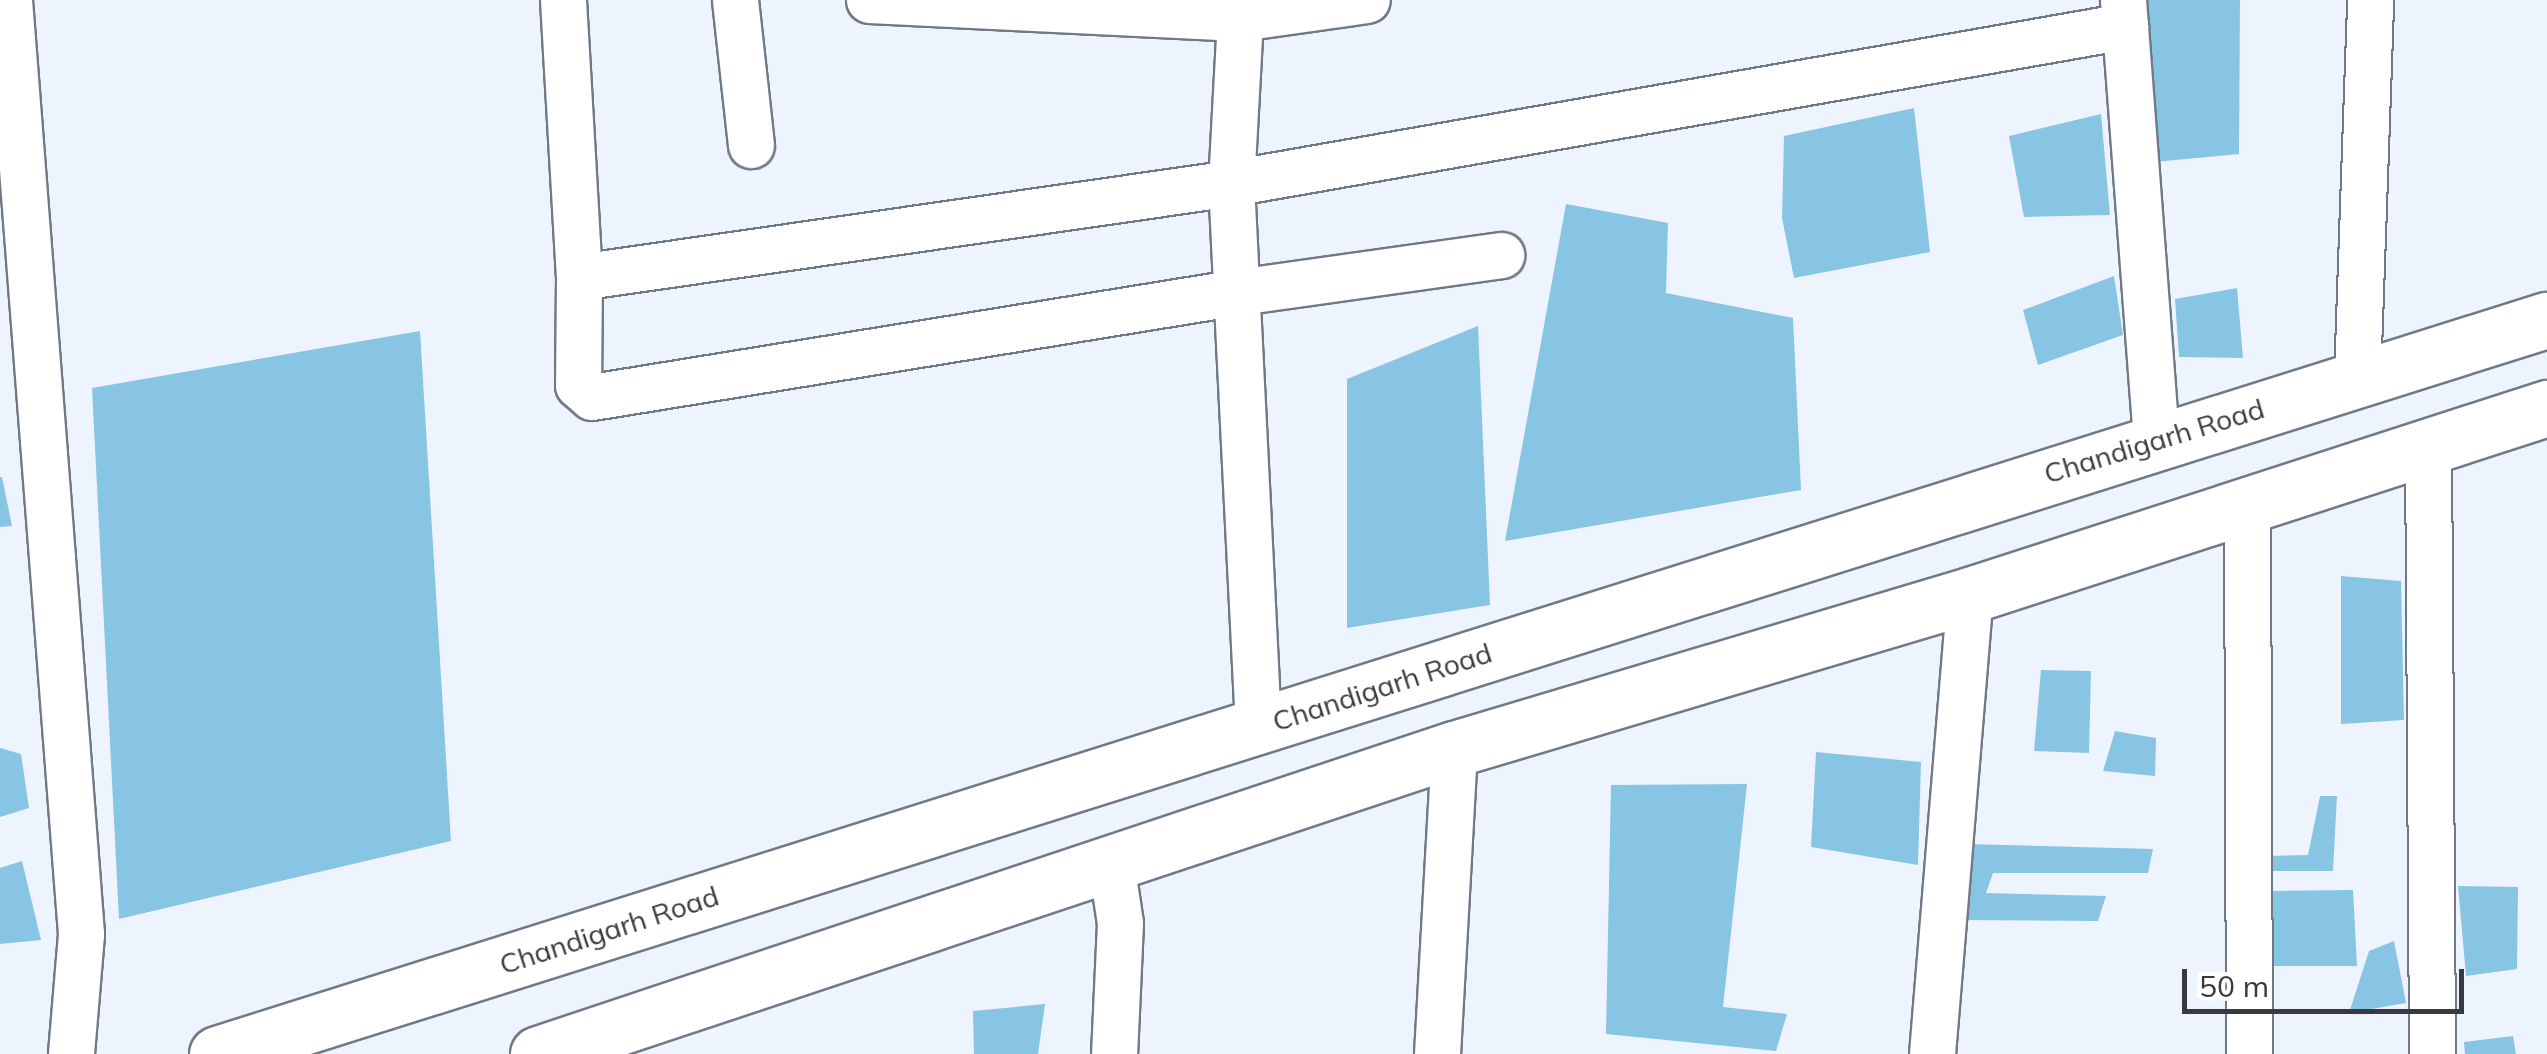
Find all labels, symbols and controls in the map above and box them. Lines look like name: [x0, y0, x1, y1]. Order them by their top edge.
street label: Chandigarh Road: [2040, 392, 2268, 490]
street label: Chandigarh Road: [1268, 636, 1496, 738]
street label: Chandigarh Road: [495, 879, 723, 981]
scale bar: [2187, 949, 2470, 1011]
text: 50 m: [2199, 967, 2269, 1005]

